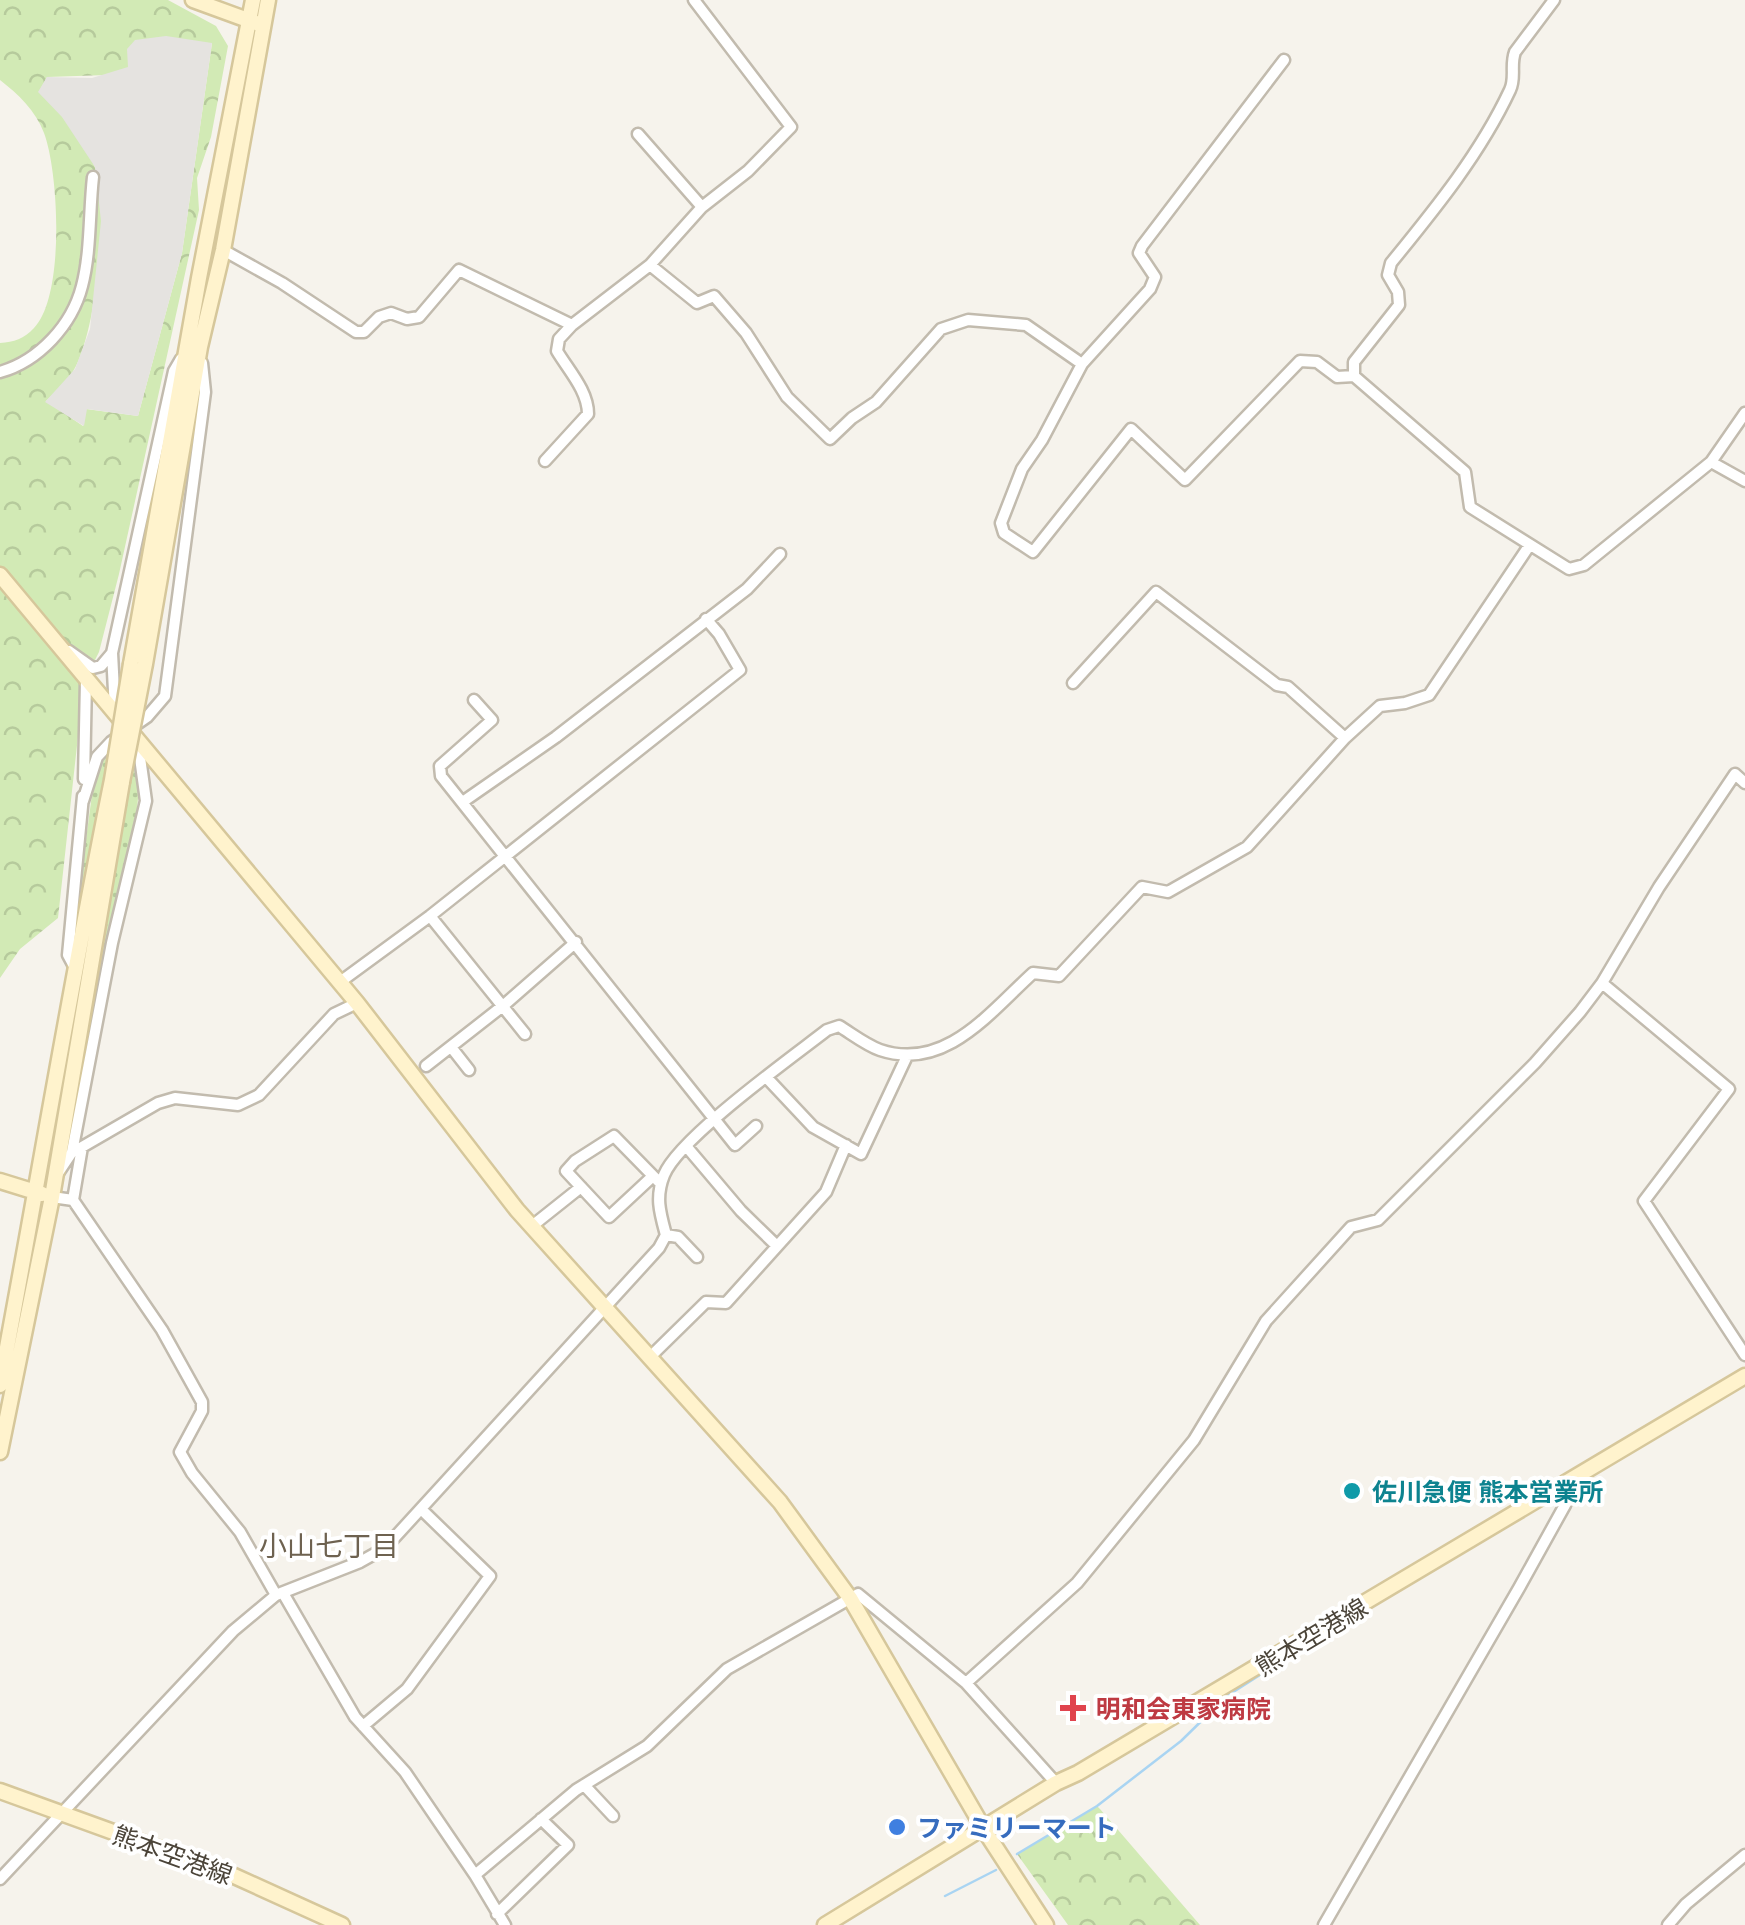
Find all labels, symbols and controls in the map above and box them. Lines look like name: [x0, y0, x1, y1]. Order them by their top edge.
place label: 佐川急便 熊本営業所: [1372, 1474, 1604, 1508]
marker: 佐川急便 熊本営業所: [1341, 1480, 1363, 1502]
district label: 小山七丁目: [259, 1526, 399, 1564]
street label: 熊本空港線: [1249, 1589, 1373, 1683]
place label: 明和会東家病院: [1096, 1691, 1271, 1725]
marker: 明和会東家病院: [1060, 1695, 1086, 1721]
place label: ファミリーマート: [917, 1810, 1117, 1844]
marker: ファミリーマート: [886, 1816, 908, 1838]
street label: 熊本空港線: [108, 1817, 238, 1891]

